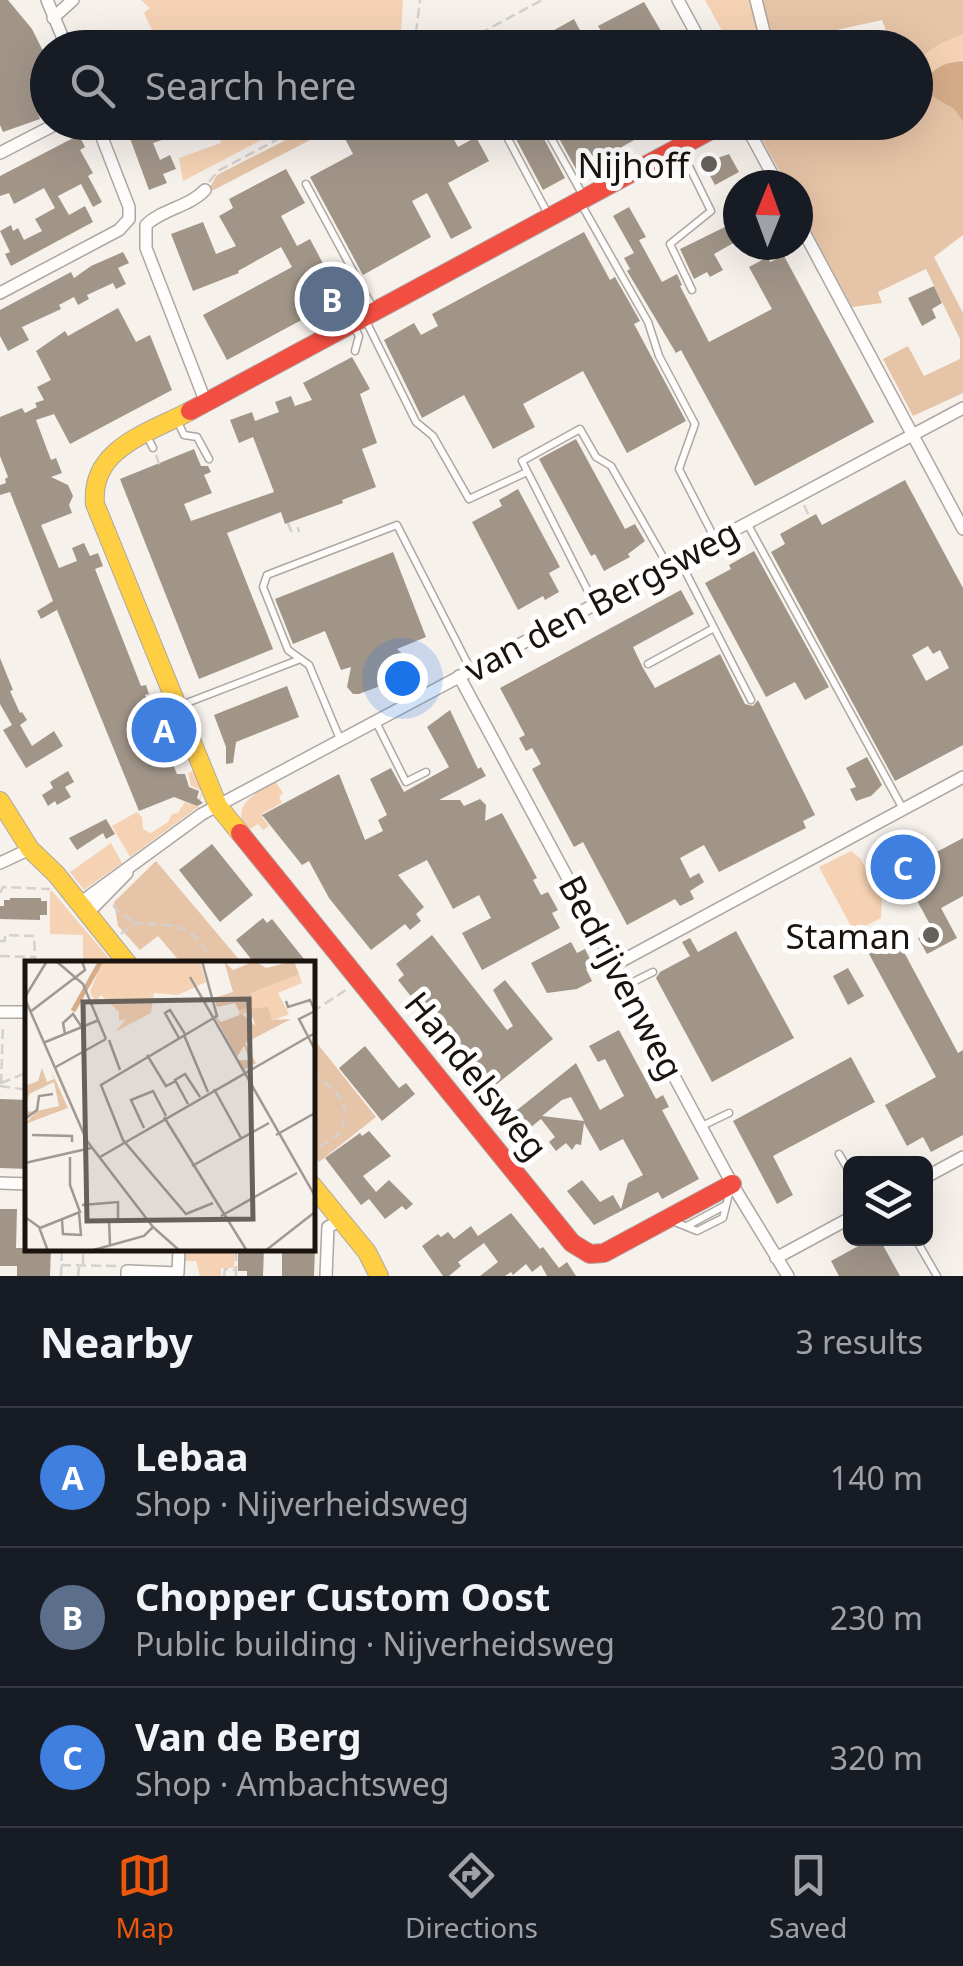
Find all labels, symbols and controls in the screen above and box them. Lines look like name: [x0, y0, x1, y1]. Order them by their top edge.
search box: [30, 30, 933, 140]
icon: search: [65, 58, 120, 113]
text: Search here: [145, 59, 356, 111]
place label: Nijhoff: [577, 141, 691, 188]
marker: Nijhoff: [698, 153, 720, 175]
north arrow: [723, 170, 813, 260]
pin: B: [300, 262, 364, 336]
street label: van den Bergsweg: [456, 508, 746, 692]
your location: [377, 653, 428, 704]
pin: A: [132, 692, 196, 768]
pin: C: [870, 830, 936, 904]
street label: Bedrijvenweg: [549, 867, 695, 1087]
place label: Staman: [786, 912, 911, 959]
marker: Staman: [920, 924, 942, 946]
inset map: [25, 961, 315, 1251]
street label: Handelsweg: [395, 981, 559, 1169]
map controls: [843, 1156, 933, 1246]
button: layers: [843, 1156, 933, 1246]
text: Nearby: [40, 1313, 193, 1370]
text: 3 results: [796, 1320, 923, 1363]
text: Lebaa: [135, 1430, 248, 1482]
text: A: [61, 1456, 84, 1499]
text: 140 m: [830, 1456, 923, 1499]
text: Shop · Nijverheidsweg: [135, 1482, 469, 1525]
text: Chopper Custom Oost: [135, 1570, 550, 1622]
text: B: [62, 1596, 83, 1639]
text: 230 m: [830, 1596, 923, 1639]
text: Public building · Nijverheidsweg: [135, 1622, 615, 1665]
text: Van de Berg: [135, 1710, 361, 1762]
text: C: [62, 1736, 83, 1779]
text: 320 m: [830, 1736, 923, 1779]
text: Shop · Ambachtsweg: [135, 1762, 450, 1805]
tab: Map: [116, 1848, 174, 1946]
tab: Directions: [405, 1848, 538, 1946]
tab: Saved: [769, 1848, 847, 1946]

